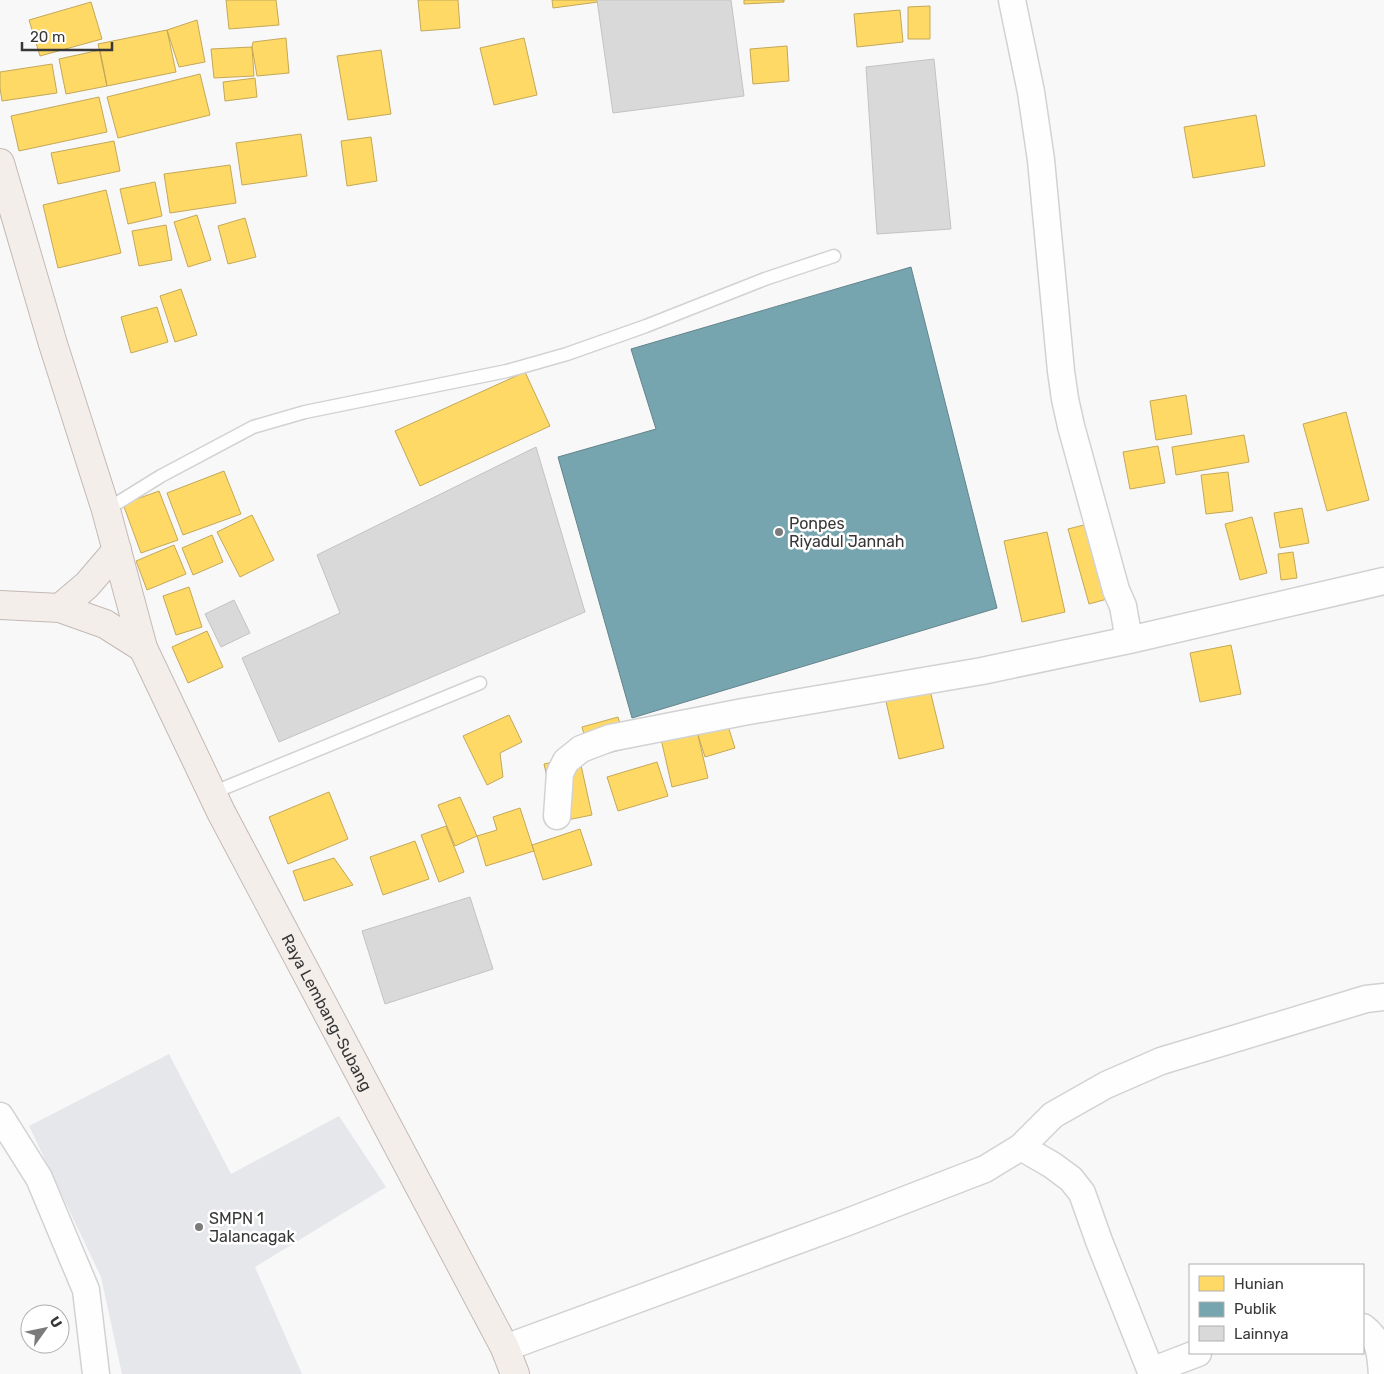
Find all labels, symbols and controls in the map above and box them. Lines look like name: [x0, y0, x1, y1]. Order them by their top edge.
scale bar: [22, 20, 112, 52]
text: 20 m: [30, 28, 65, 46]
place label: Ponpes Riyadul Jannah: [789, 514, 905, 551]
marker: Ponpes Riyadul Jannah: [773, 526, 785, 538]
street label: Raya Lembang-Subang: [278, 931, 376, 1094]
place label: SMPN 1 Jalancagak: [209, 1209, 295, 1246]
marker: SMPN 1 Jalancagak: [193, 1221, 205, 1233]
legend: [1189, 1264, 1364, 1354]
text: Hunian: [1234, 1275, 1284, 1293]
text: Publik: [1234, 1300, 1277, 1318]
north arrow: [20, 1304, 70, 1354]
text: U: [46, 1313, 65, 1331]
text: Lainnya: [1234, 1325, 1289, 1343]

